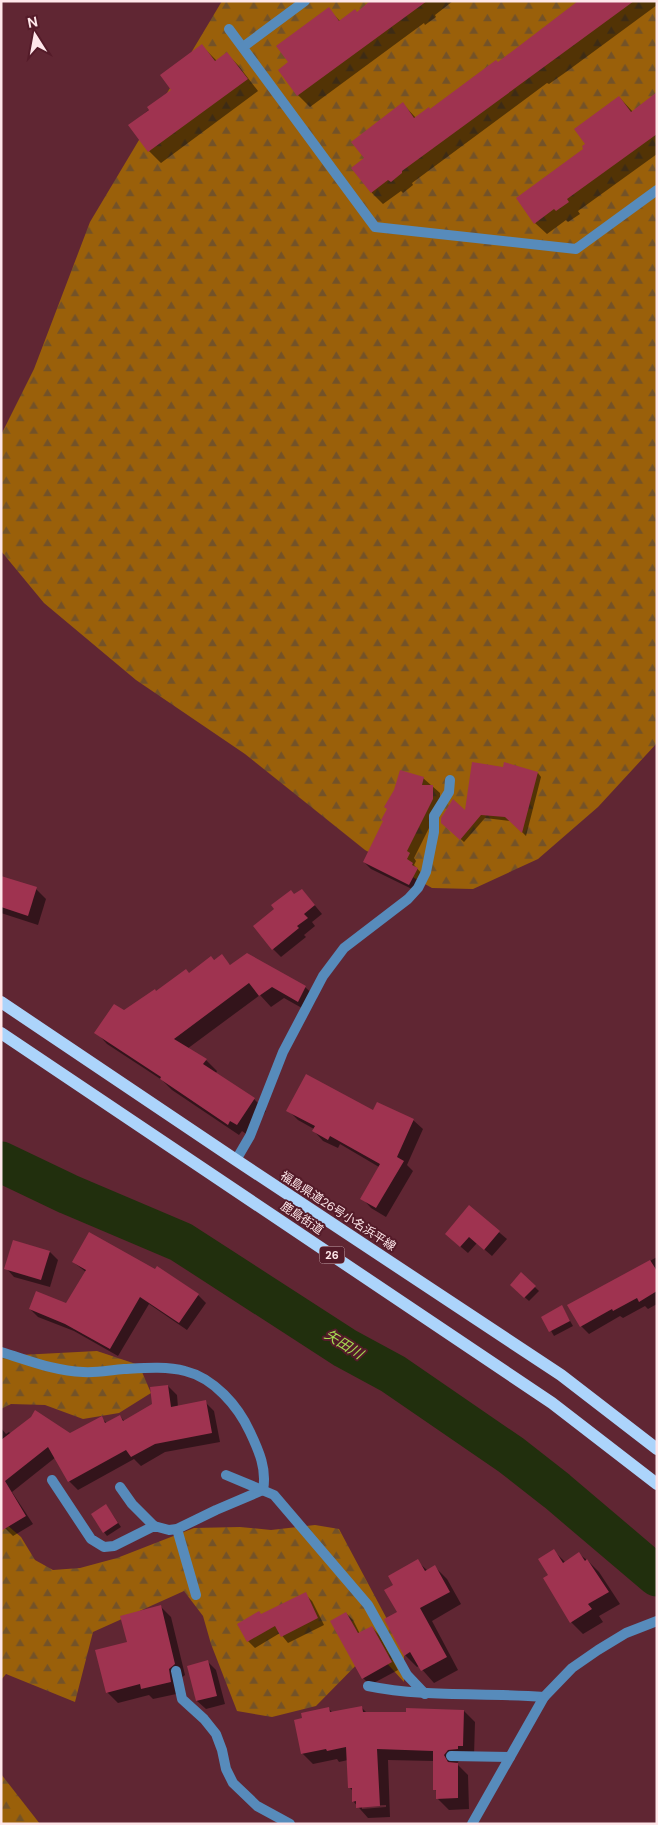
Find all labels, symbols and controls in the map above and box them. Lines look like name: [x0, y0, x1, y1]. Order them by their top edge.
north arrow: [10, 10, 60, 60]
text: N: [26, 12, 39, 32]
street label: 福島県道26号小名浜平線: [278, 1168, 398, 1254]
street label: 鹿島街道: [278, 1198, 326, 1238]
road number: 26: [320, 1246, 344, 1264]
water label: 矢田川: [321, 1325, 368, 1364]

